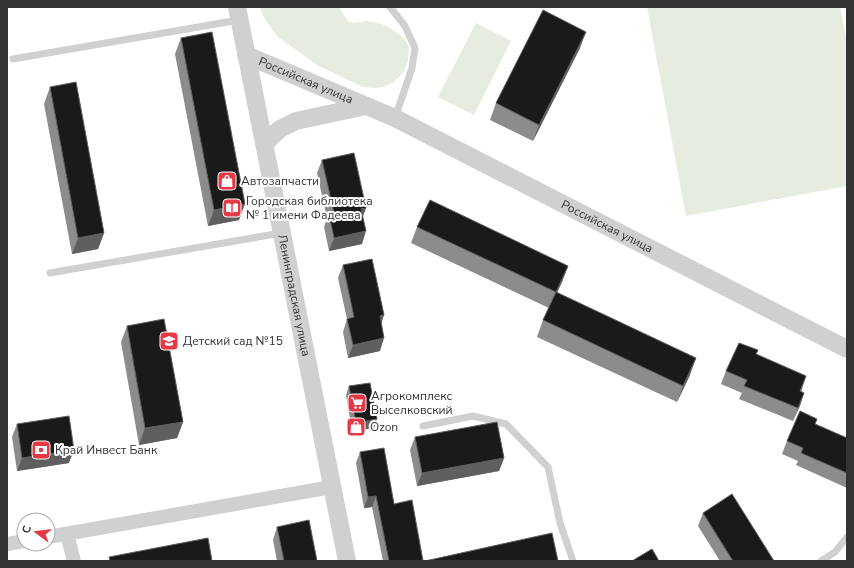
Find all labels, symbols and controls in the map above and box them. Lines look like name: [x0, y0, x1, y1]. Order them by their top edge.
street label: Российская улица: [256, 53, 356, 107]
shop icon: Автозапчасти: [216, 170, 238, 192]
place label: Автозапчасти: [241, 173, 319, 189]
place label: Городская библиотека № 1 имени Фадеева: [246, 193, 373, 223]
street label: Российская улица: [558, 196, 656, 257]
library icon: Городская библиотека № 1 имени Фадеева: [221, 197, 243, 219]
street label: Ленинградская улица: [274, 233, 314, 358]
school or university icon: Детский сад №15: [158, 330, 180, 352]
place label: Детский сад №15: [183, 333, 283, 349]
place label: Агрокомплекс Выселковский: [371, 388, 453, 418]
supermarket icon: Агрокомплекс Выселковский: [346, 392, 368, 414]
shop icon: Ozon: [345, 416, 367, 438]
place label: Ozon: [370, 419, 398, 435]
bank icon: Край Инвест Банк: [30, 439, 52, 461]
place label: Край Инвест Банк: [55, 442, 158, 458]
north arrow: [16, 512, 56, 552]
text: С: [19, 523, 35, 535]

